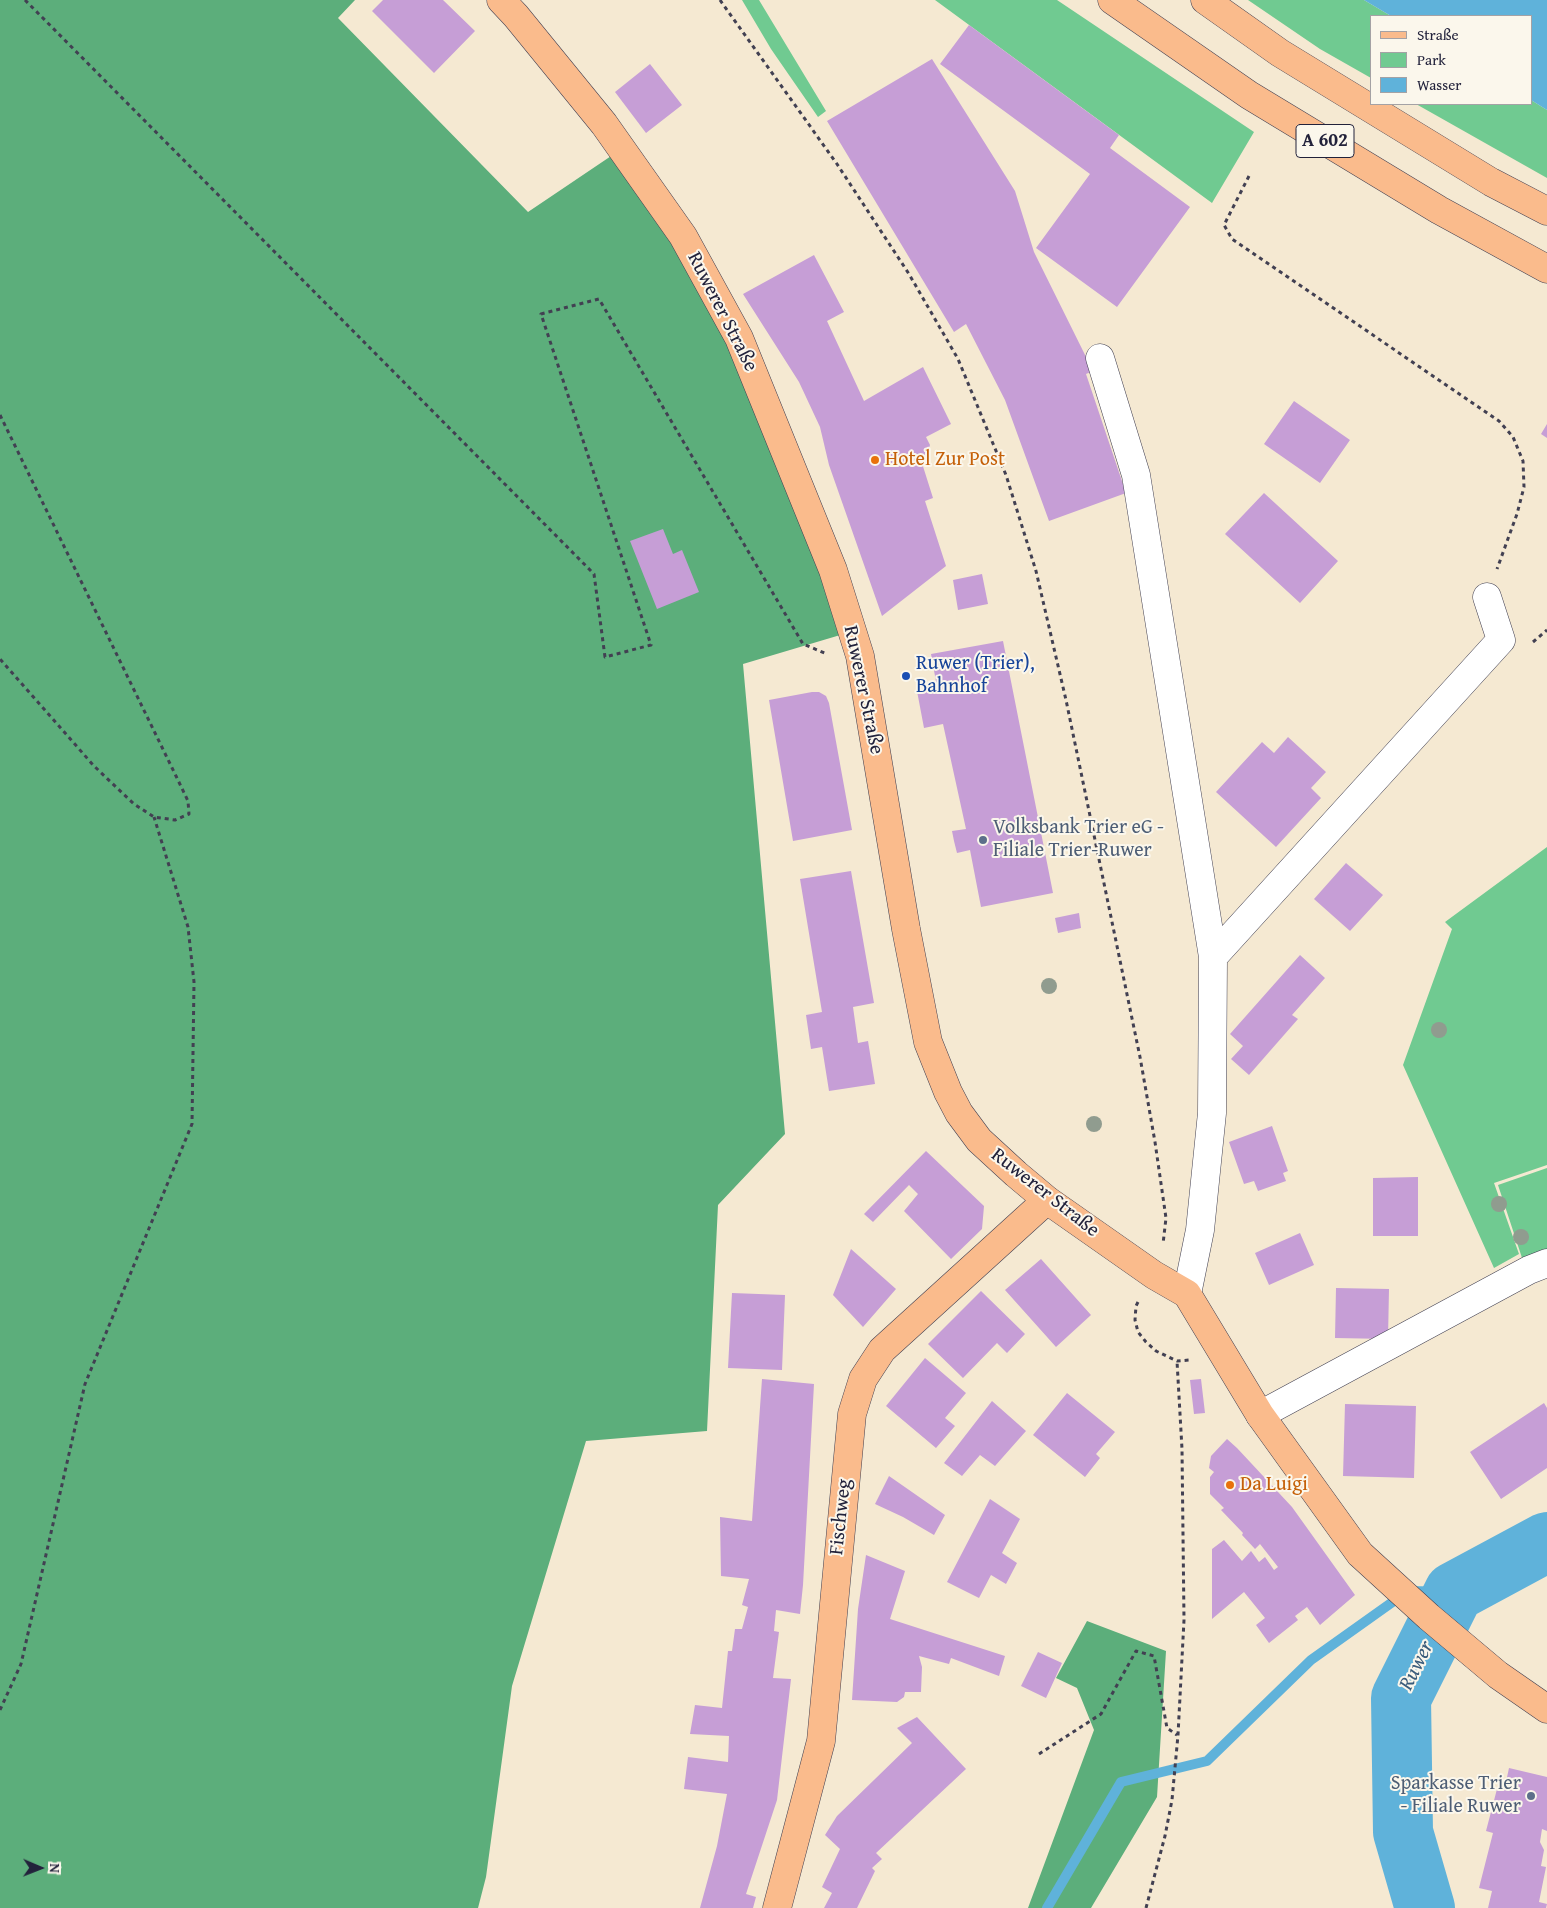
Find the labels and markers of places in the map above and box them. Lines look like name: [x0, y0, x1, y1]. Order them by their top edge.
place label: Hotel Zur Post: [885, 448, 1005, 472]
marker: Hotel Zur Post: [869, 454, 881, 466]
place label: Ruwer (Trier), Bahnhof: [916, 652, 1035, 699]
marker: Ruwer (Trier), Bahnhof: [900, 670, 912, 682]
place label: Volksbank Trier eG - Filiale Trier-Ruwer: [993, 816, 1164, 863]
marker: Volksbank Trier eG - Filiale Trier-Ruwer: [977, 834, 989, 846]
place label: Da Luigi: [1240, 1473, 1308, 1497]
marker: Da Luigi: [1224, 1479, 1236, 1491]
place label: Sparkasse Trier - Filiale Ruwer: [1391, 1772, 1521, 1819]
marker: Sparkasse Trier - Filiale Ruwer: [1525, 1790, 1537, 1802]

